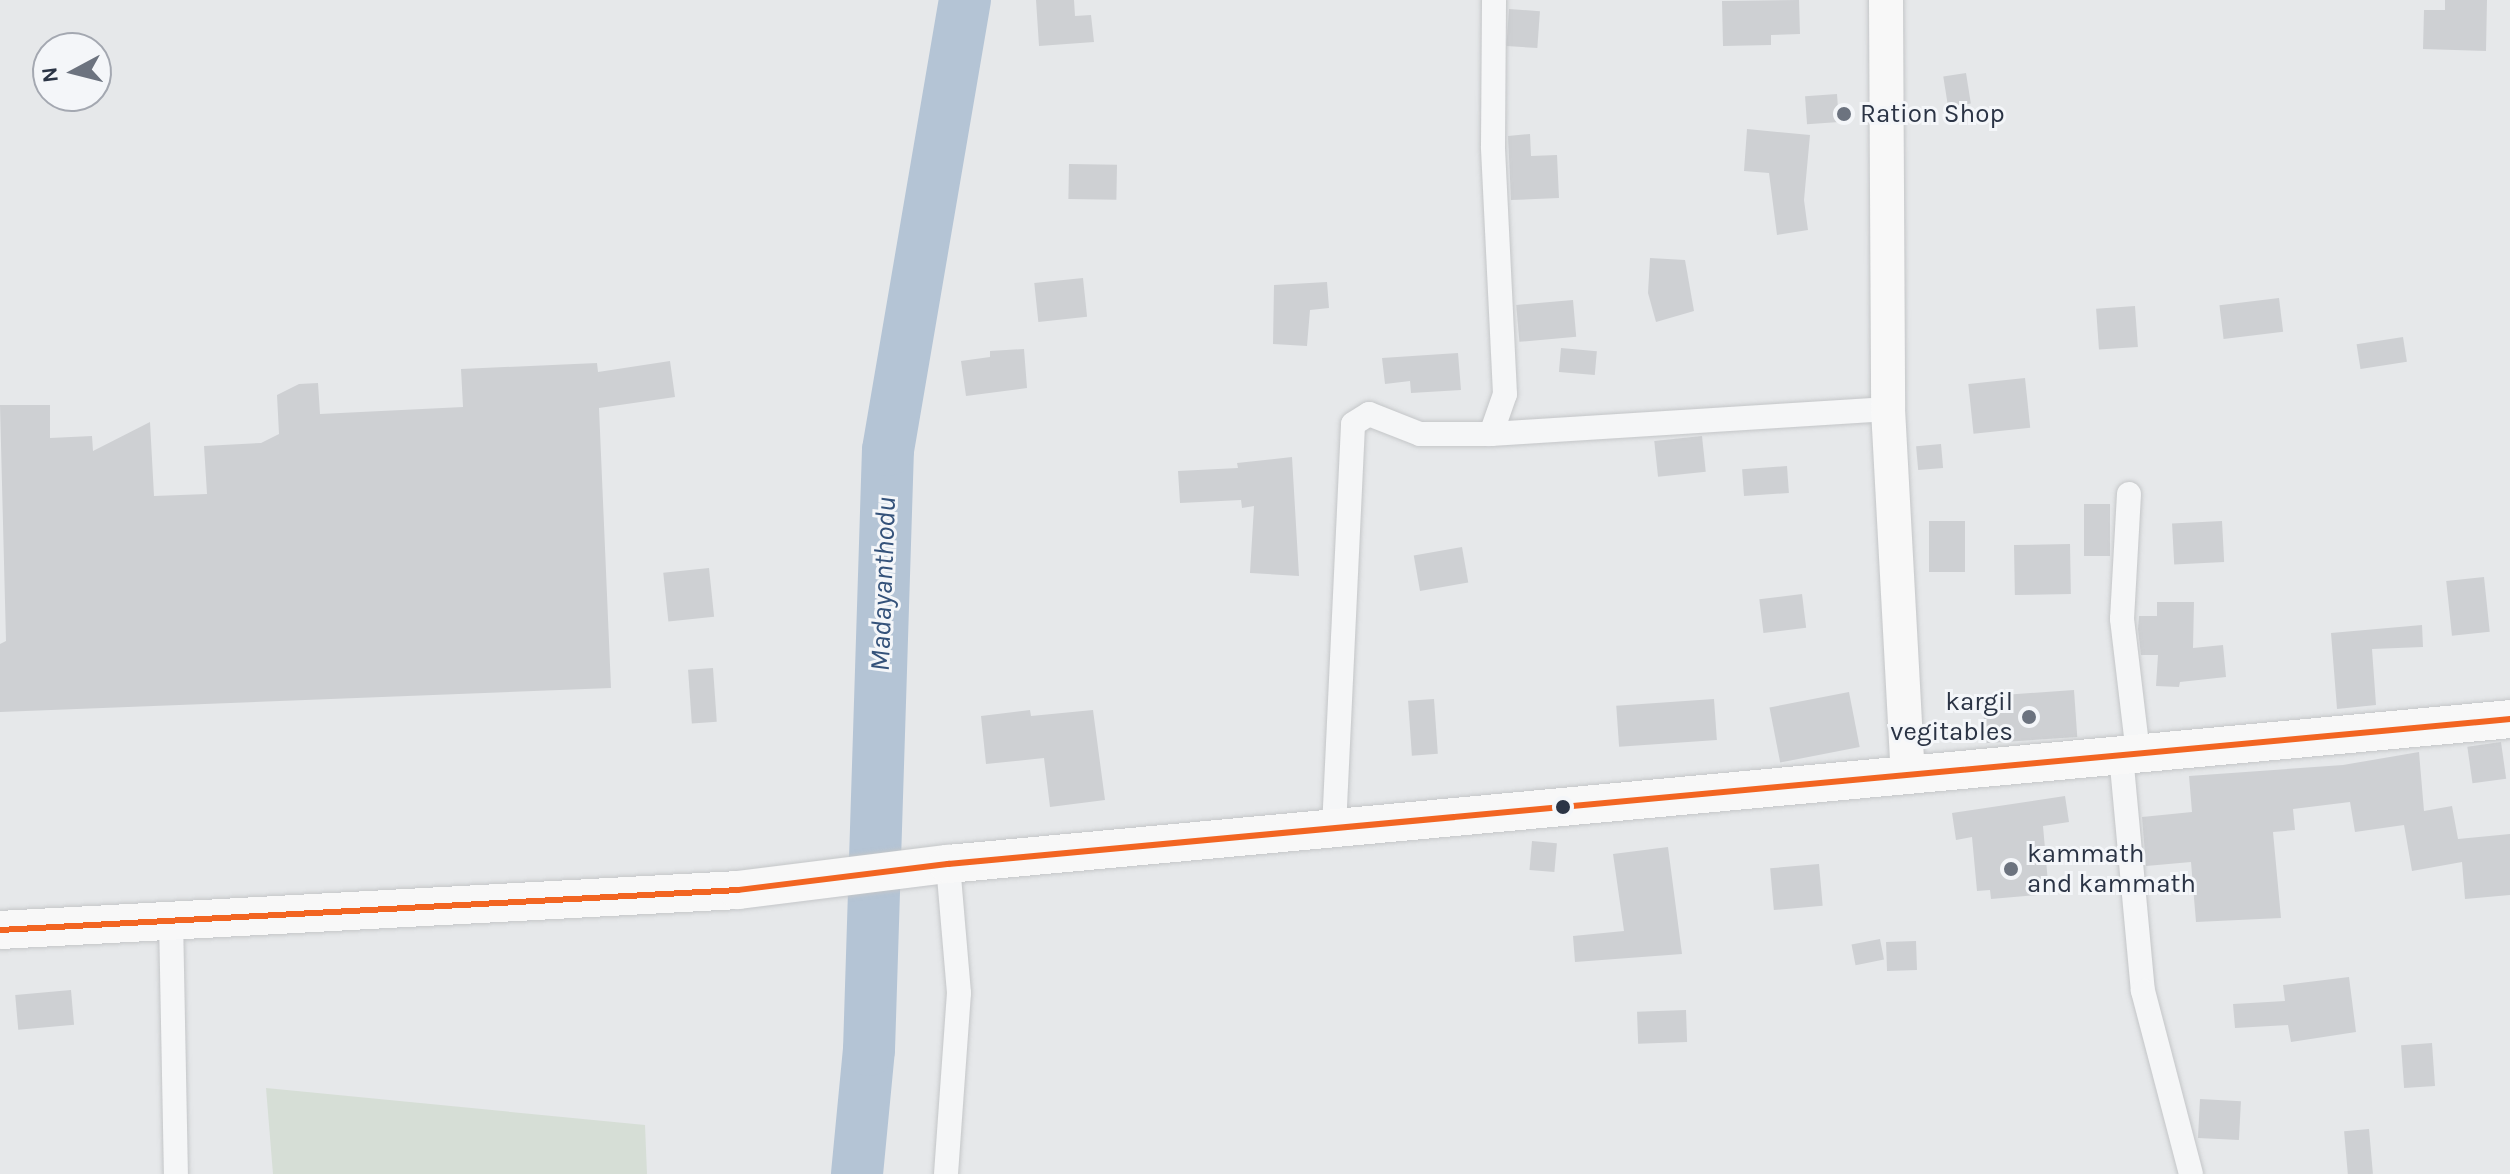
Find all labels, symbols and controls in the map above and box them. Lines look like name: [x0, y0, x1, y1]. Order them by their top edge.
north arrow: [32, 32, 112, 112]
text: N: [36, 65, 64, 84]
place label: Ration Shop: [1860, 98, 2005, 130]
marker: Ration Shop: [1835, 105, 1853, 123]
water label: Madayanthodu: [863, 496, 903, 672]
place label: kargil vegitables: [1890, 686, 2013, 748]
marker: kargil vegitables: [2020, 708, 2038, 726]
unlabelled marker: [1555, 799, 1571, 815]
place label: kammath and kammath: [2027, 838, 2196, 900]
marker: kammath and kammath: [2002, 860, 2020, 878]

